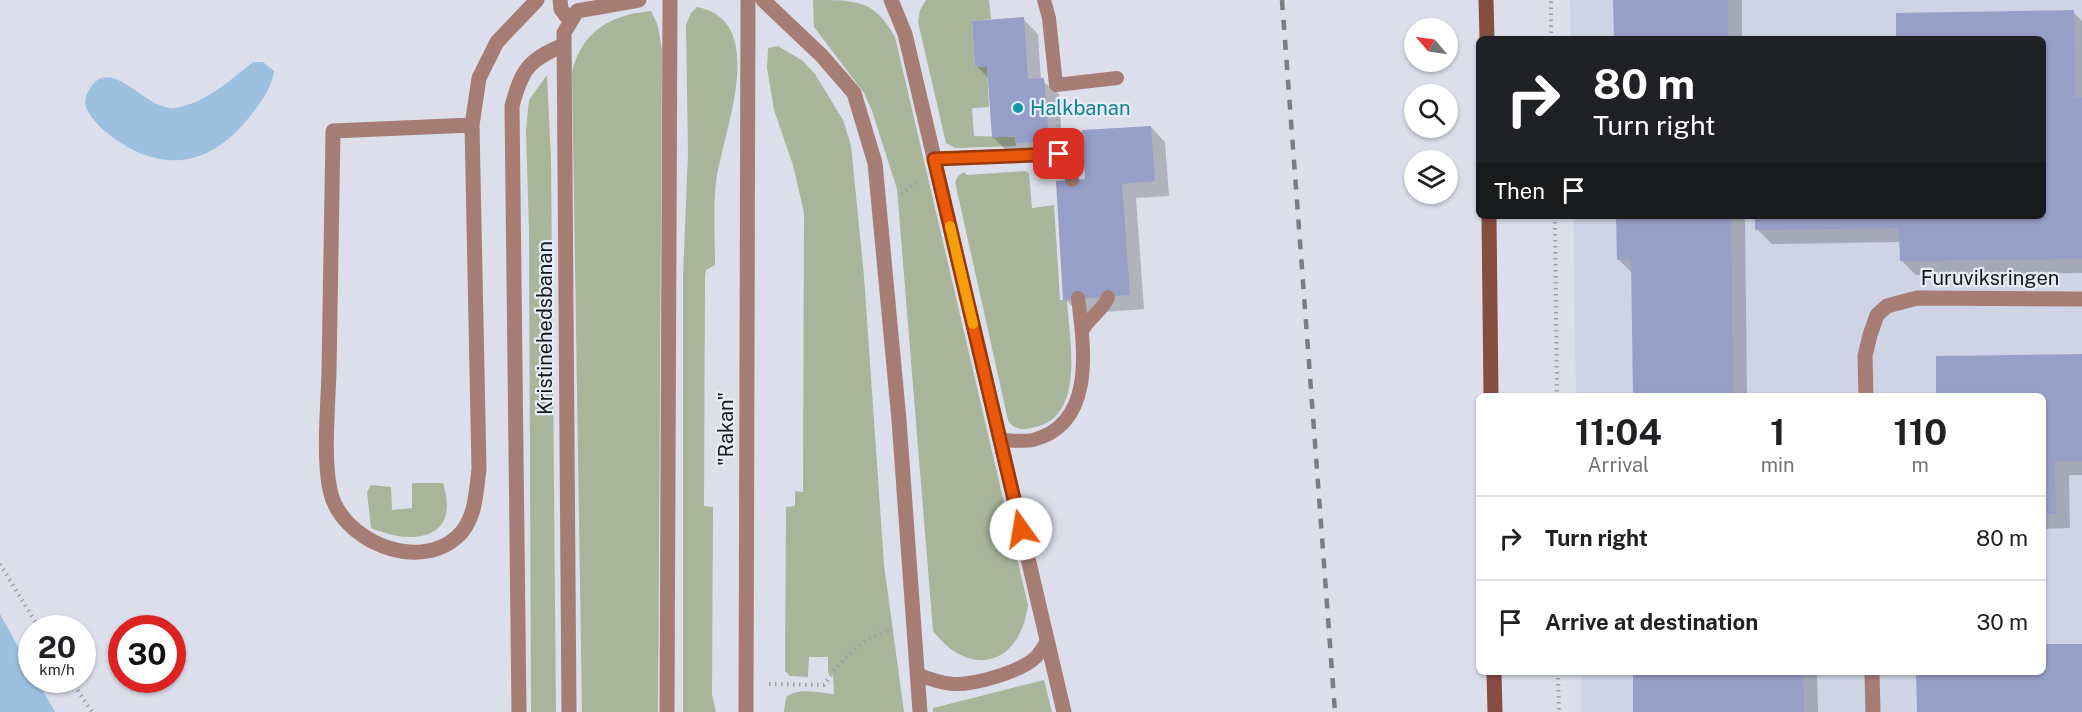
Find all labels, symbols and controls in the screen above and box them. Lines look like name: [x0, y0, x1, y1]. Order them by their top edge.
north arrow: [1404, 18, 1458, 72]
map controls: [1404, 18, 1458, 204]
text: 80 m: [1593, 59, 1695, 108]
icon: right: [1494, 60, 1572, 138]
button: search: [1404, 84, 1458, 138]
place label: Halkbanan: [1030, 96, 1130, 120]
marker: Halkbanan: [1011, 101, 1025, 115]
text: Turn right: [1593, 109, 1716, 141]
pin: [1033, 128, 1084, 179]
icon: arrive: [1042, 137, 1075, 170]
button: layers: [1404, 150, 1458, 204]
icon: arrive: [1557, 174, 1590, 207]
text: Then: [1494, 178, 1545, 204]
street label: Kristinehedsbanan: [533, 241, 557, 415]
street label: Furuviksringen: [1921, 266, 2059, 290]
street label: "Rakan": [714, 392, 738, 466]
text: 11:04: [1575, 411, 1662, 453]
text: 1: [1770, 411, 1785, 453]
text: 110: [1893, 411, 1947, 453]
text: Arrival: [1587, 453, 1649, 477]
text: min: [1761, 453, 1795, 477]
text: m: [1912, 453, 1929, 477]
position arrow: [989, 497, 1053, 561]
icon: right: [1494, 522, 1527, 555]
text: Turn right: [1545, 525, 1648, 551]
text: 80 m: [1976, 525, 2028, 551]
icon: arrive: [1494, 606, 1527, 639]
text: Arrive at destination: [1545, 609, 1758, 635]
text: 30 m: [1976, 609, 2028, 635]
speed limit sign: 30: [108, 615, 186, 693]
text: 20: [38, 629, 76, 665]
text: km/h: [39, 661, 75, 678]

